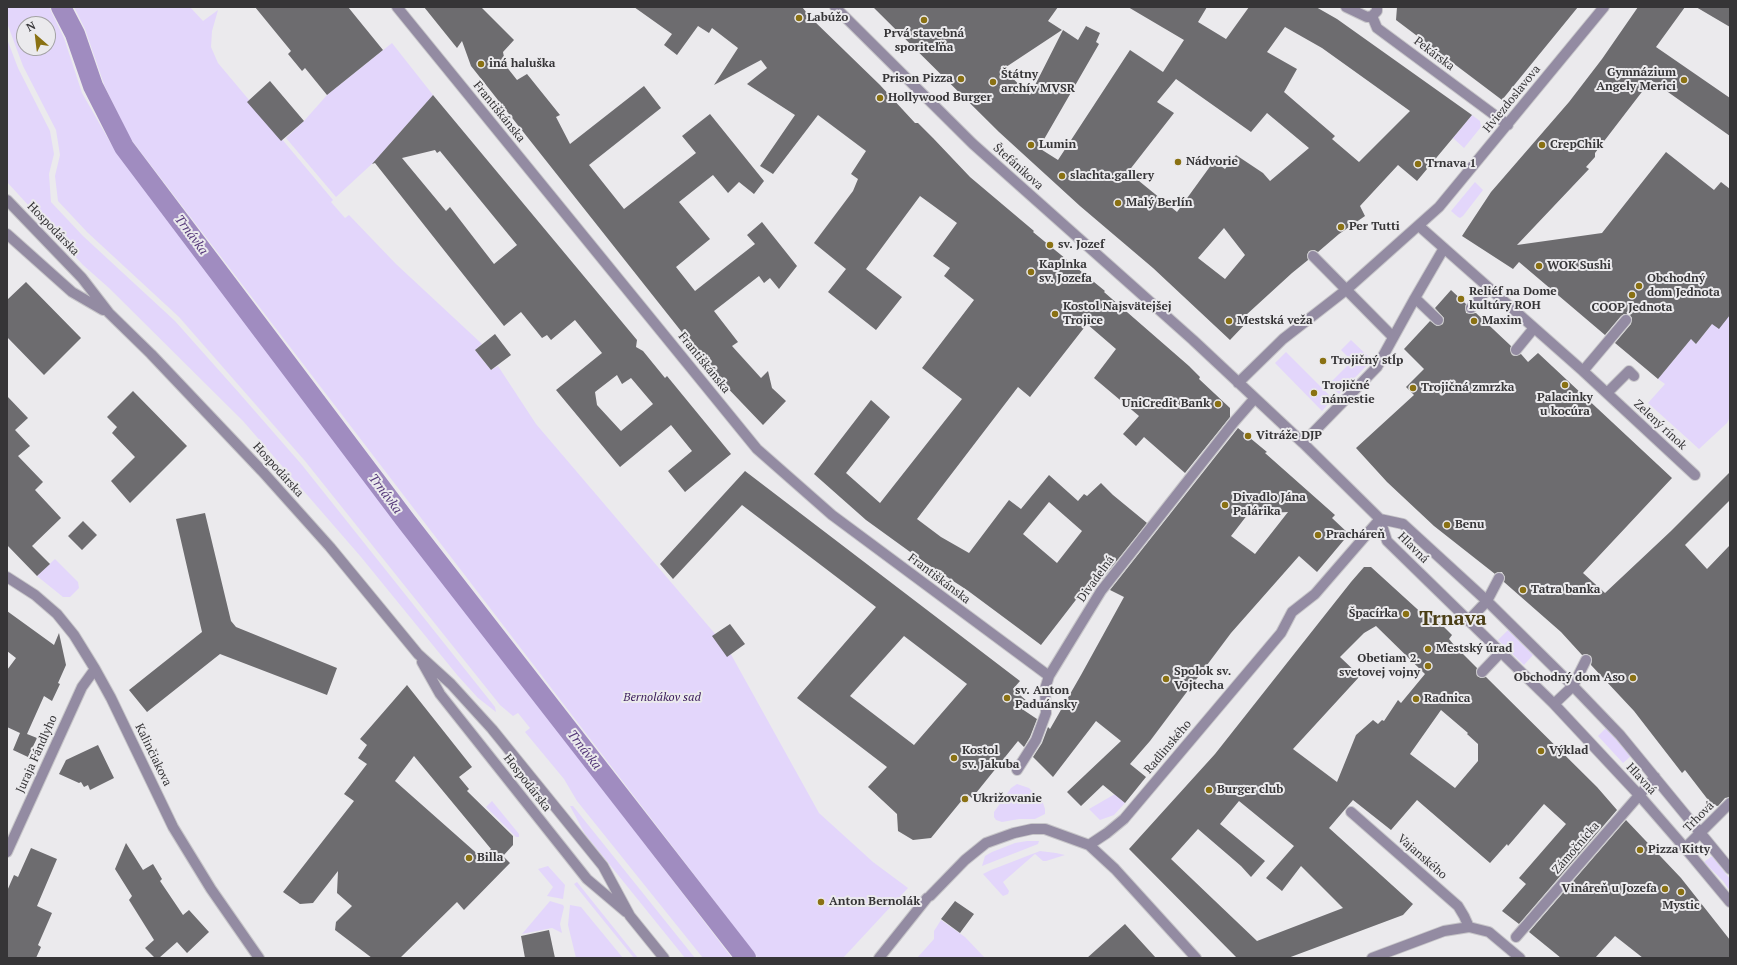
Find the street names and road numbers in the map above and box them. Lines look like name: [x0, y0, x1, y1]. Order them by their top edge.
street label: Pekárska: [1411, 34, 1457, 74]
street label: Hviezdoslavova: [1480, 62, 1544, 136]
street label: Františkánska: [470, 79, 528, 145]
street label: Štefánikova: [990, 141, 1046, 193]
street label: Hospodárska: [24, 199, 82, 259]
street label: Františkánska: [675, 330, 733, 396]
street label: Zelený rínok: [1631, 397, 1689, 453]
street label: Hospodárska: [250, 440, 306, 500]
street label: Hlavná: [1395, 530, 1431, 566]
street label: Františkánska: [905, 551, 973, 607]
street label: Divadelná: [1074, 553, 1118, 605]
street label: Juraja Fándlyho: [13, 713, 61, 795]
street label: Radlinského: [1141, 717, 1195, 777]
street label: Kalinčiakova: [132, 721, 174, 789]
street label: Hospodárska: [500, 751, 554, 815]
street label: Hlavná: [1623, 760, 1659, 798]
street label: Trhová: [1681, 799, 1717, 835]
street label: Zámočnícka: [1549, 819, 1603, 877]
street label: Vajanského: [1394, 832, 1450, 882]

